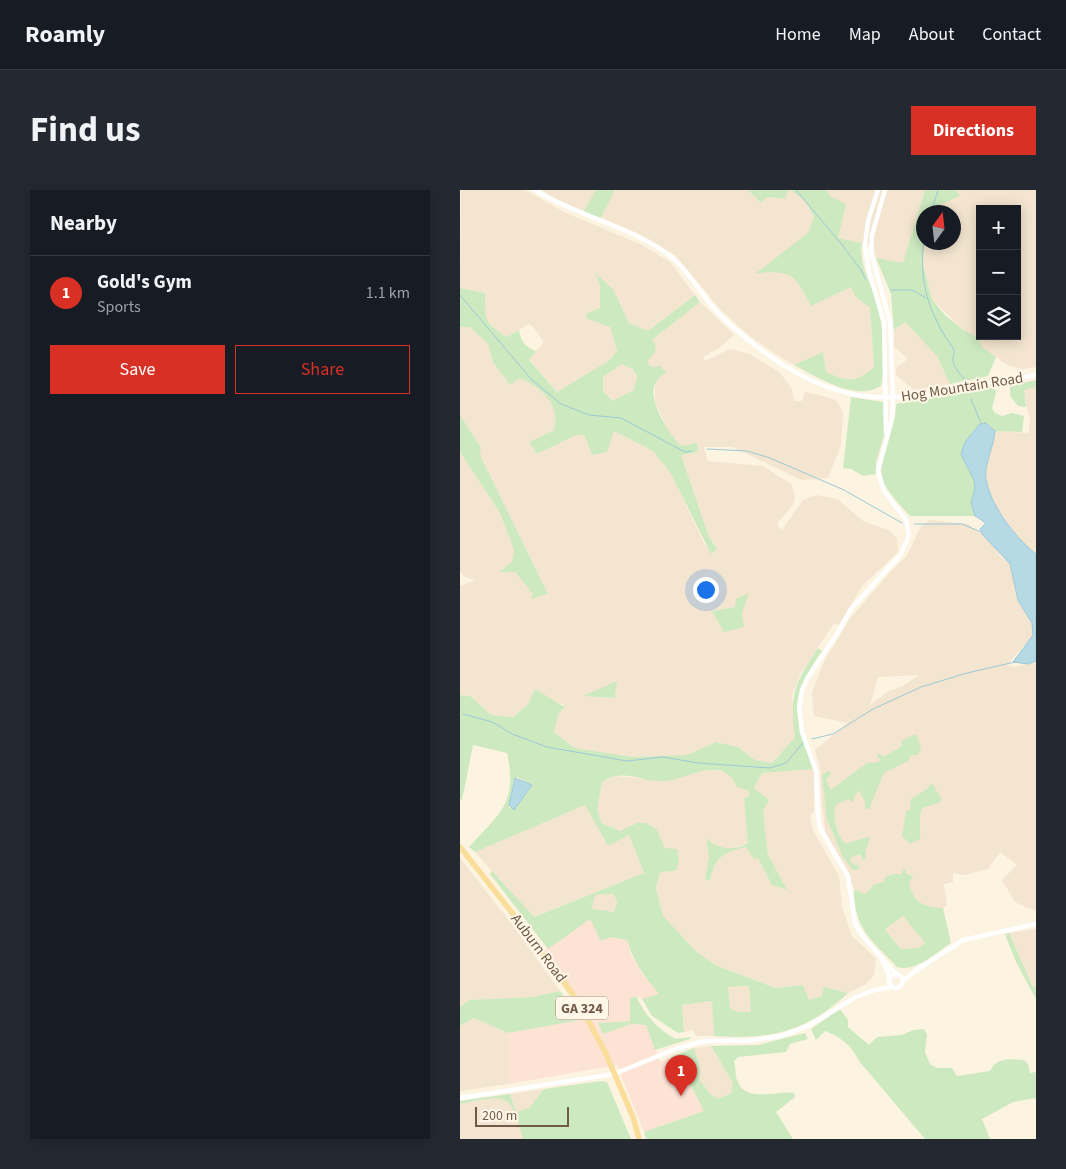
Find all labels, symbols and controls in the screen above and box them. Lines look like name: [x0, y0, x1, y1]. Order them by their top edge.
text: Roamly: [25, 17, 105, 52]
text: Home: [775, 22, 821, 47]
text: Map: [849, 22, 881, 47]
text: About: [909, 22, 954, 47]
text: Contact: [982, 22, 1041, 47]
text: Find us: [30, 105, 140, 155]
button: Directions: [911, 106, 1036, 155]
north arrow: [916, 205, 961, 250]
map controls: [976, 205, 1021, 340]
button: +: [976, 205, 1021, 250]
text: Nearby: [50, 208, 117, 238]
button: −: [976, 250, 1021, 295]
text: Gold's Gym: [97, 269, 192, 296]
text: 1: [62, 282, 70, 304]
text: 1.1 km: [366, 282, 410, 304]
button: layers: [976, 295, 1021, 340]
text: Sports: [97, 296, 141, 318]
button: Save: [50, 345, 225, 394]
button: Share: [235, 345, 410, 394]
street label: Hog Mountain Road: [900, 367, 1025, 408]
your location: [693, 577, 719, 603]
street label: Auburn Road: [506, 910, 571, 987]
road number: GA 324: [556, 996, 608, 1020]
pin: 1: [665, 1055, 697, 1096]
scale bar: [475, 1104, 569, 1127]
text: 200 m: [482, 1106, 517, 1126]

